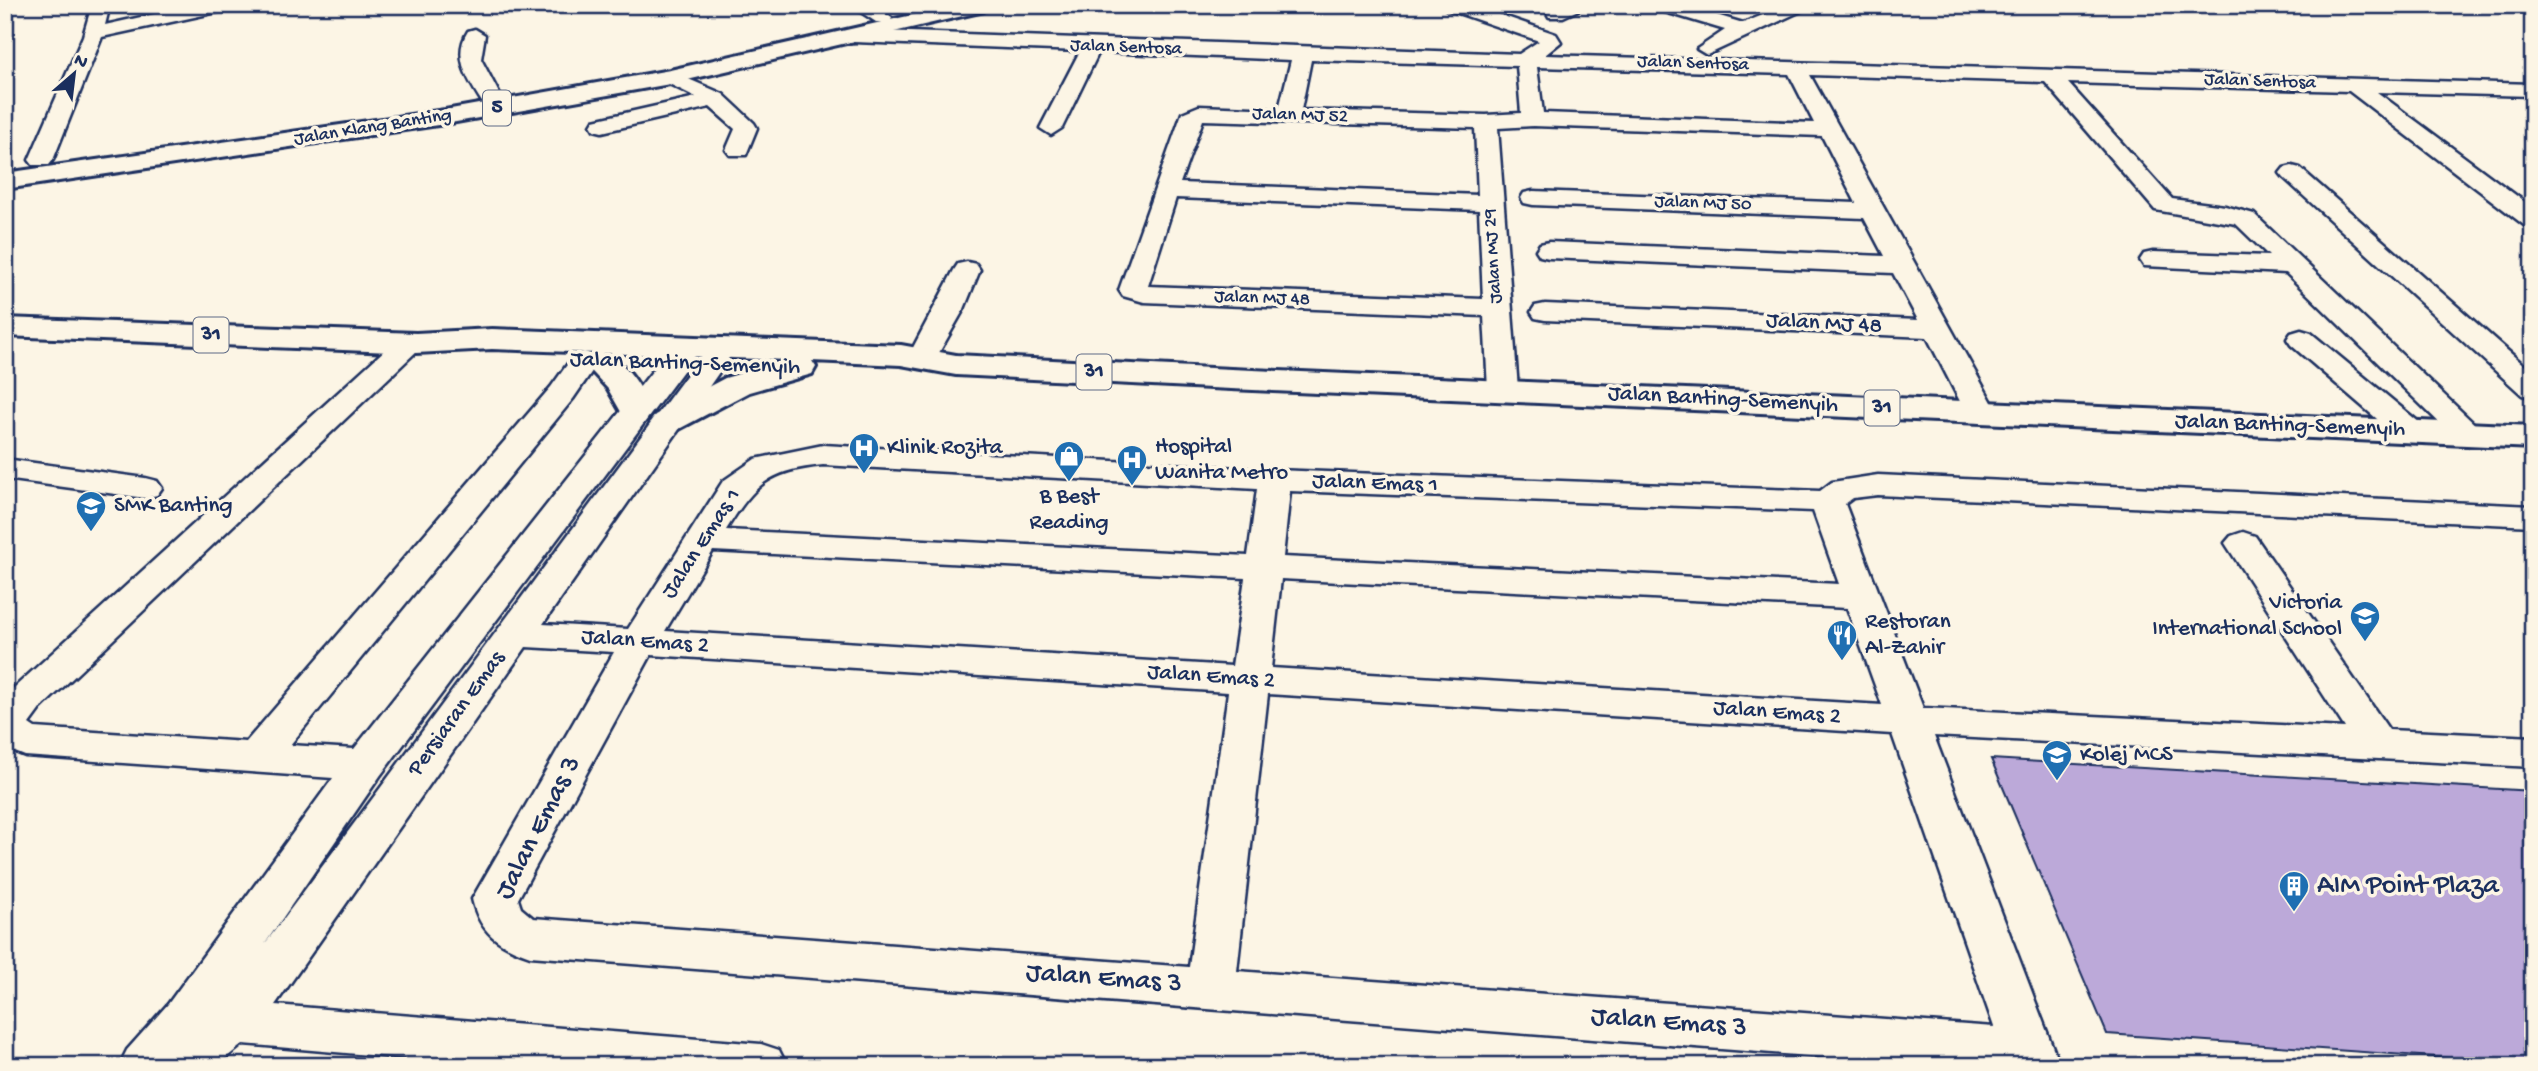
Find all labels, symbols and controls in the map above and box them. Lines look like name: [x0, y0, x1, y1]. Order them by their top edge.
street label: Jalan Sentosa: [1070, 35, 1184, 61]
north arrow: [38, 38, 108, 108]
text: N: [69, 49, 91, 75]
street label: Jalan Sentosa: [1637, 51, 1751, 77]
street label: Jalan Sentosa: [2204, 69, 2318, 95]
road number: 5: [483, 90, 511, 126]
street label: Jalan MJ 52: [1252, 103, 1348, 129]
street label: Jalan Klang Banting: [292, 104, 454, 152]
street label: Jalan MJ 50: [1654, 191, 1752, 217]
street label: Jalan MJ 29: [1479, 207, 1509, 304]
street label: Jalan MJ 48: [1214, 286, 1310, 312]
street label: Jalan MJ 48: [1765, 307, 1883, 341]
road number: 31: [194, 318, 228, 352]
street label: Jalan Banting-Semenyih: [569, 346, 801, 382]
road number: 31: [1076, 354, 1112, 390]
street label: Jalan Banting-Semenyih: [1607, 380, 1839, 420]
road number: 31: [1864, 390, 1899, 426]
street label: Jalan Banting-Semenyih: [2174, 408, 2406, 444]
hospital icon: Klinik Rozita: [847, 431, 881, 475]
place label: Hospital Wanita Metro: [1155, 434, 1288, 487]
place label: Klinik Rozita: [887, 435, 1004, 462]
shop icon: B Best Reading: [1052, 439, 1086, 483]
hospital icon: Hospital Wanita Metro: [1115, 443, 1149, 487]
street label: Jalan Emas 1: [1312, 468, 1438, 500]
street label: Jalan Emas 1: [656, 484, 748, 604]
place label: B Best Reading: [1029, 484, 1109, 537]
school or university icon: SMK Banting: [74, 489, 108, 533]
place label: SMK Banting: [114, 493, 233, 520]
place label: Victoria International School: [2152, 590, 2343, 643]
school or university icon: Victoria International School: [2348, 599, 2382, 643]
place label: Restoran Al-Zahir: [1865, 609, 1951, 662]
restaurant icon: Restoran Al-Zahir: [1825, 618, 1859, 662]
street label: Jalan Emas 2: [580, 624, 710, 660]
street label: Persiaran Emas: [402, 646, 512, 783]
street label: Jalan Emas 2: [1146, 659, 1276, 695]
street label: Jalan Emas 2: [1712, 695, 1842, 731]
school or university icon: Kolej MCS: [2040, 738, 2074, 782]
place label: Kolej MCS: [2080, 742, 2173, 769]
street label: Jalan Emas 3: [489, 751, 589, 905]
building icon: AIM Point Plaza: [2277, 869, 2311, 913]
place label: AIM Point Plaza: [2317, 870, 2500, 903]
street label: Jalan Emas 3: [1025, 957, 1183, 1001]
street label: Jalan Emas 3: [1590, 1001, 1748, 1045]

